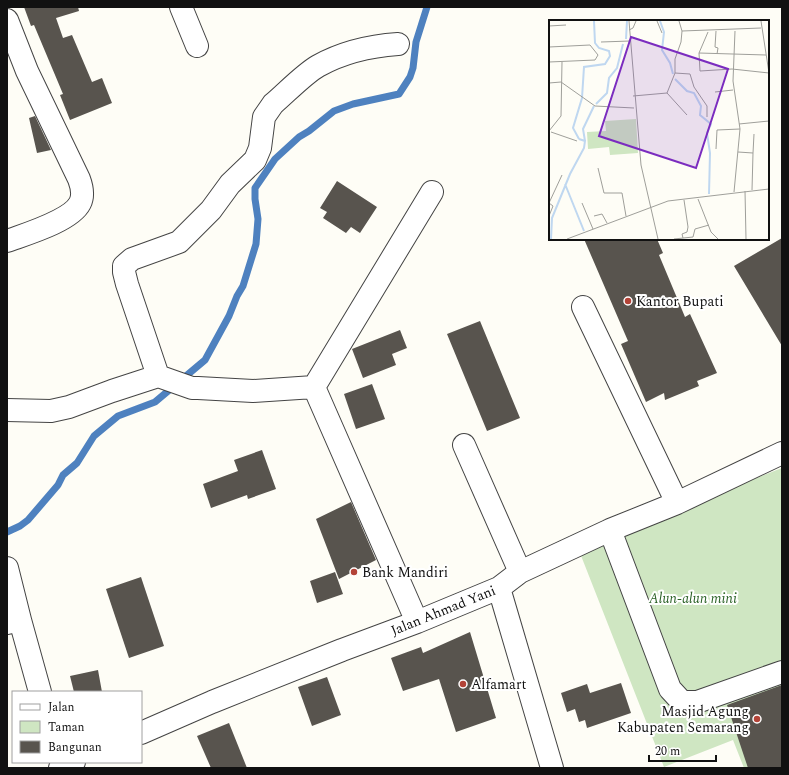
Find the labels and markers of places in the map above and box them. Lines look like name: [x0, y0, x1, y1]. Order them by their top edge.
place label: Kantor Bupati: [636, 291, 724, 312]
marker: Kantor Bupati: [623, 296, 633, 306]
place label: Bank Mandiri: [362, 562, 448, 583]
marker: Bank Mandiri: [349, 567, 359, 577]
place label: Alfamart: [471, 674, 526, 695]
marker: Alfamart: [458, 679, 468, 689]
place label: Masjid Agung Kabupaten Semarang: [617, 701, 749, 738]
marker: Masjid Agung Kabupaten Semarang: [752, 714, 762, 724]

